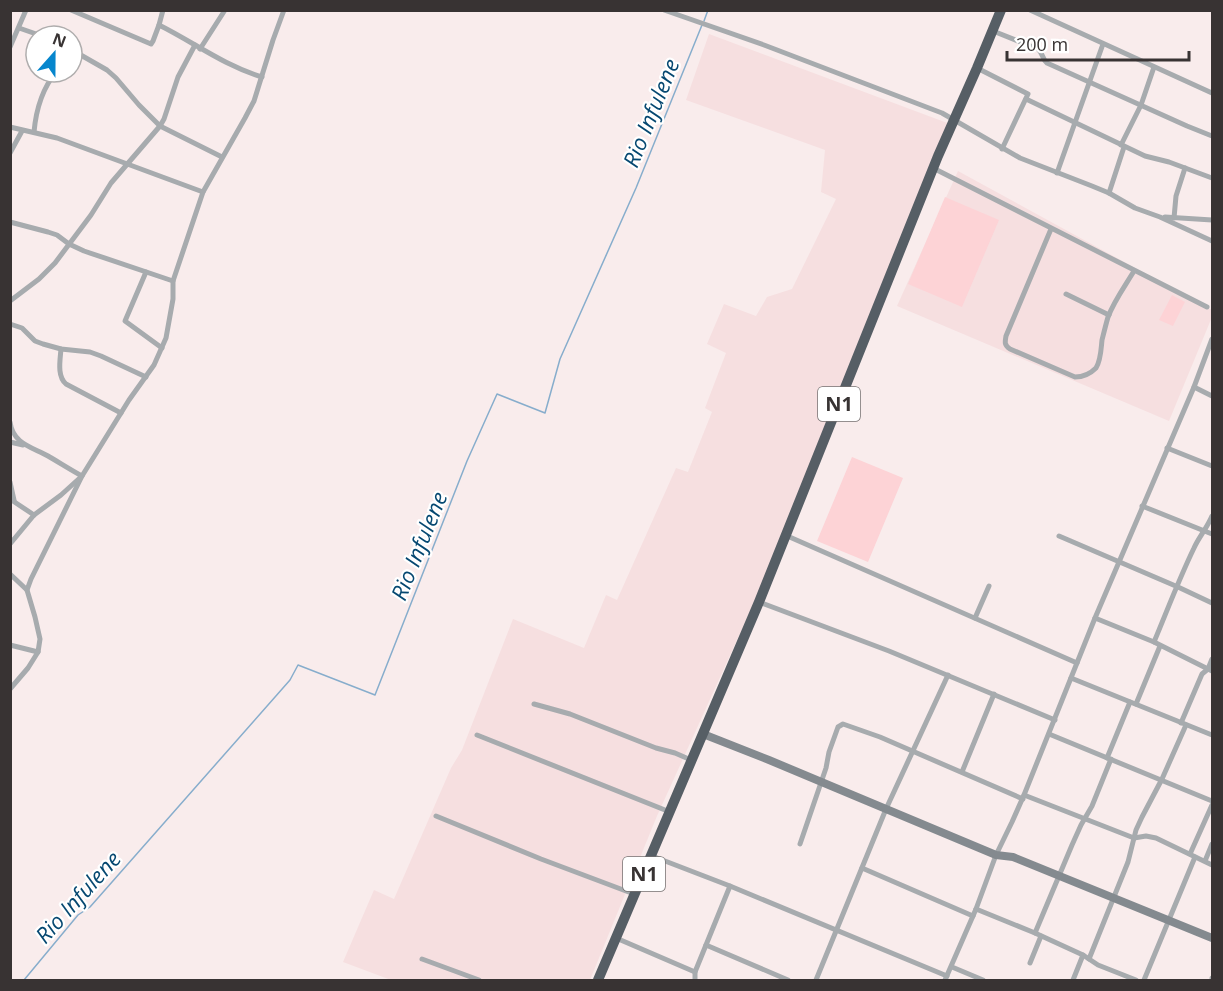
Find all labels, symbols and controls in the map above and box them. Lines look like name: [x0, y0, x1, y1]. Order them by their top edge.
north arrow: [24, 24, 84, 84]
scale bar: [1007, 24, 1188, 62]
text: N: [49, 27, 69, 53]
text: 200 m: [1016, 32, 1068, 56]
water label: Rio Infulene: [615, 54, 685, 171]
road number: N1: [818, 387, 860, 421]
water label: Rio Infulene: [383, 487, 453, 604]
water label: Rio Infulene: [28, 844, 127, 949]
road number: N1: [623, 857, 665, 891]

